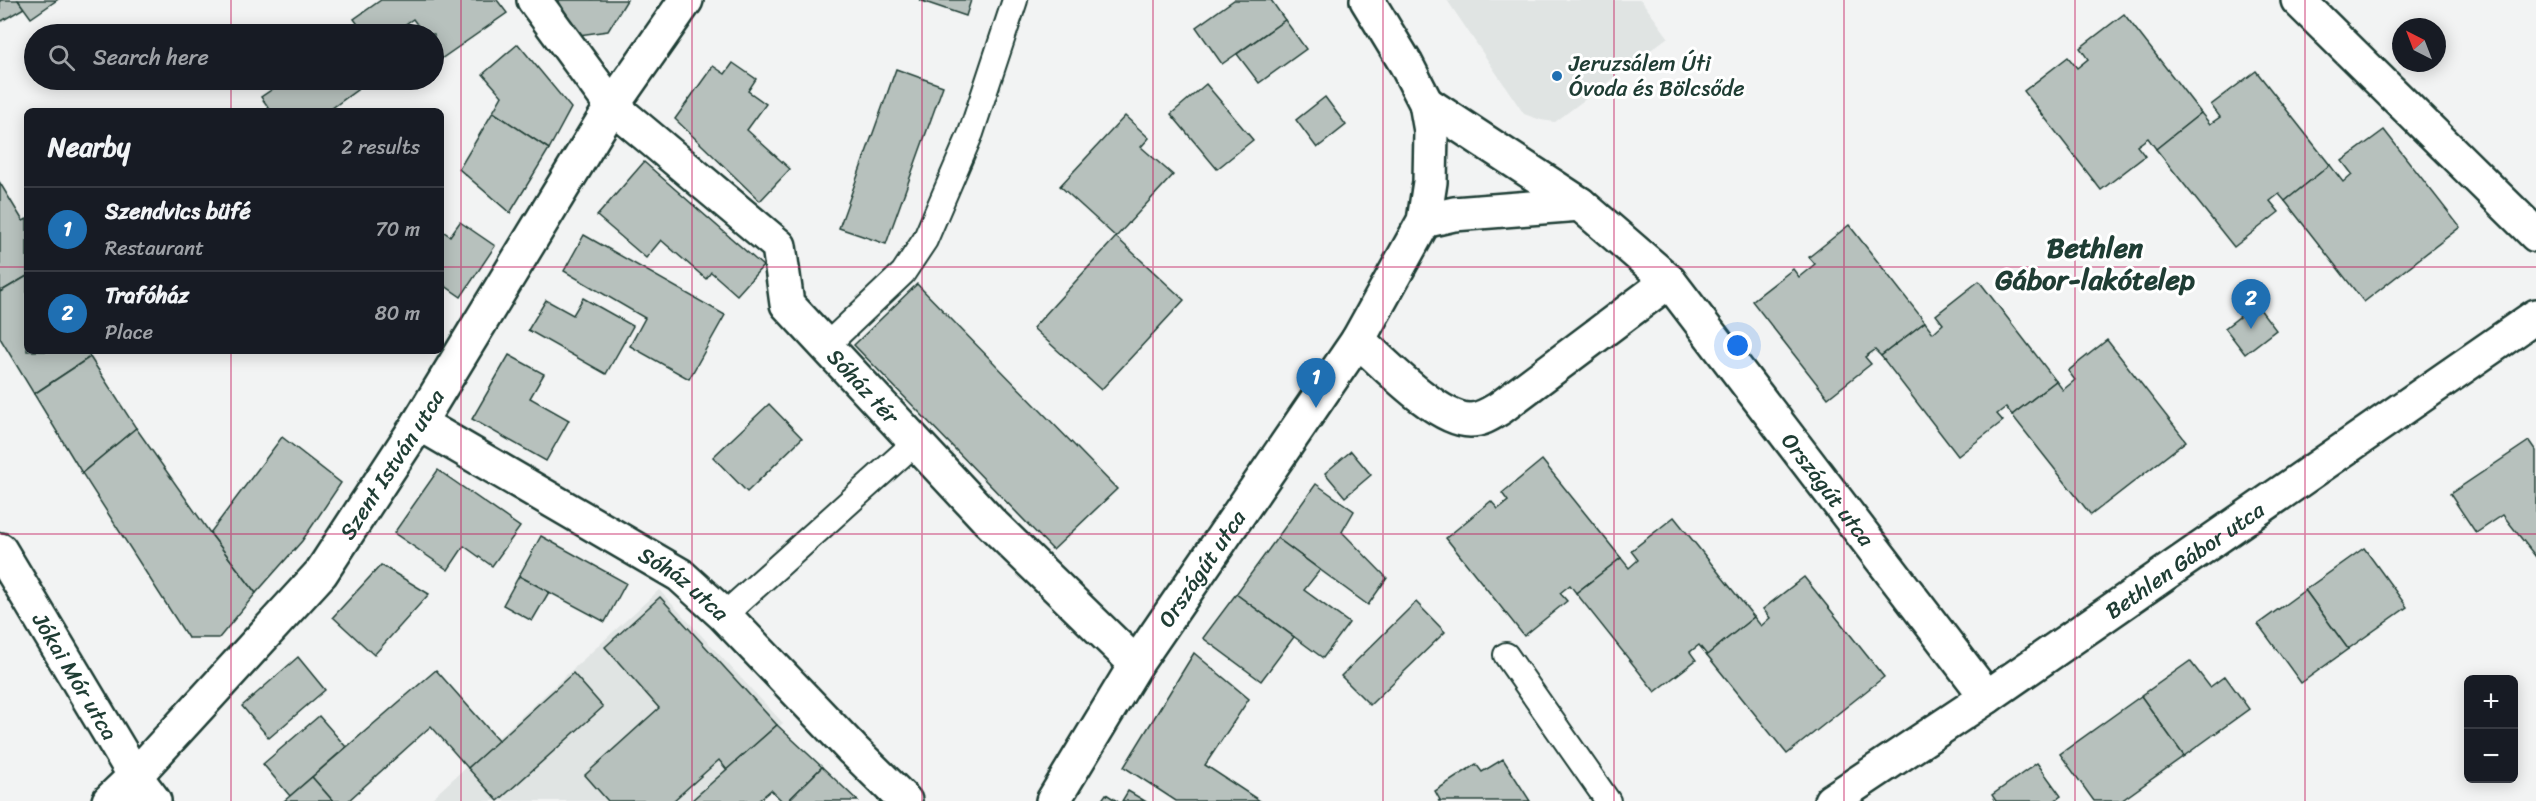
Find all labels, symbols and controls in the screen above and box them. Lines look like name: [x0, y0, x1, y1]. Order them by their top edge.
north arrow: [2392, 18, 2446, 72]
search box: [24, 24, 444, 90]
text: Search here: [93, 38, 209, 77]
icon: search: [45, 41, 78, 74]
place label: Jeruzsálem Úti Óvoda és Bölcsőde: [1568, 44, 1744, 108]
marker: Jeruzsálem Úti Óvoda és Bölcsőde: [1550, 69, 1564, 83]
text: Nearby: [48, 124, 130, 170]
text: 2 results: [341, 130, 420, 165]
text: Szendvics büfé: [105, 192, 251, 231]
text: 1: [63, 212, 72, 247]
text: 70 m: [375, 212, 420, 247]
district label: Bethlen Gábor-lakótelep: [1995, 223, 2195, 304]
text: Restaurant: [105, 231, 204, 266]
text: Trafóház: [105, 276, 189, 315]
pin: 2: [2232, 280, 2270, 329]
text: 2: [62, 296, 73, 331]
text: 80 m: [375, 296, 420, 331]
text: Place: [105, 315, 153, 350]
your location: [1723, 331, 1752, 360]
street label: Sóház tér: [817, 339, 910, 435]
pin: 1: [1296, 358, 1336, 408]
street label: Szent István utca: [329, 381, 456, 548]
street label: Országút utca: [1771, 424, 1885, 556]
street label: Bethlen Gábor utca: [2097, 490, 2274, 630]
street label: Országút utca: [1147, 501, 1257, 636]
street label: Sóház utca: [631, 536, 739, 632]
street label: Jókai Mór utca: [21, 604, 128, 748]
map controls: [2464, 675, 2518, 783]
button: +: [2464, 675, 2518, 729]
button: −: [2464, 729, 2518, 783]

